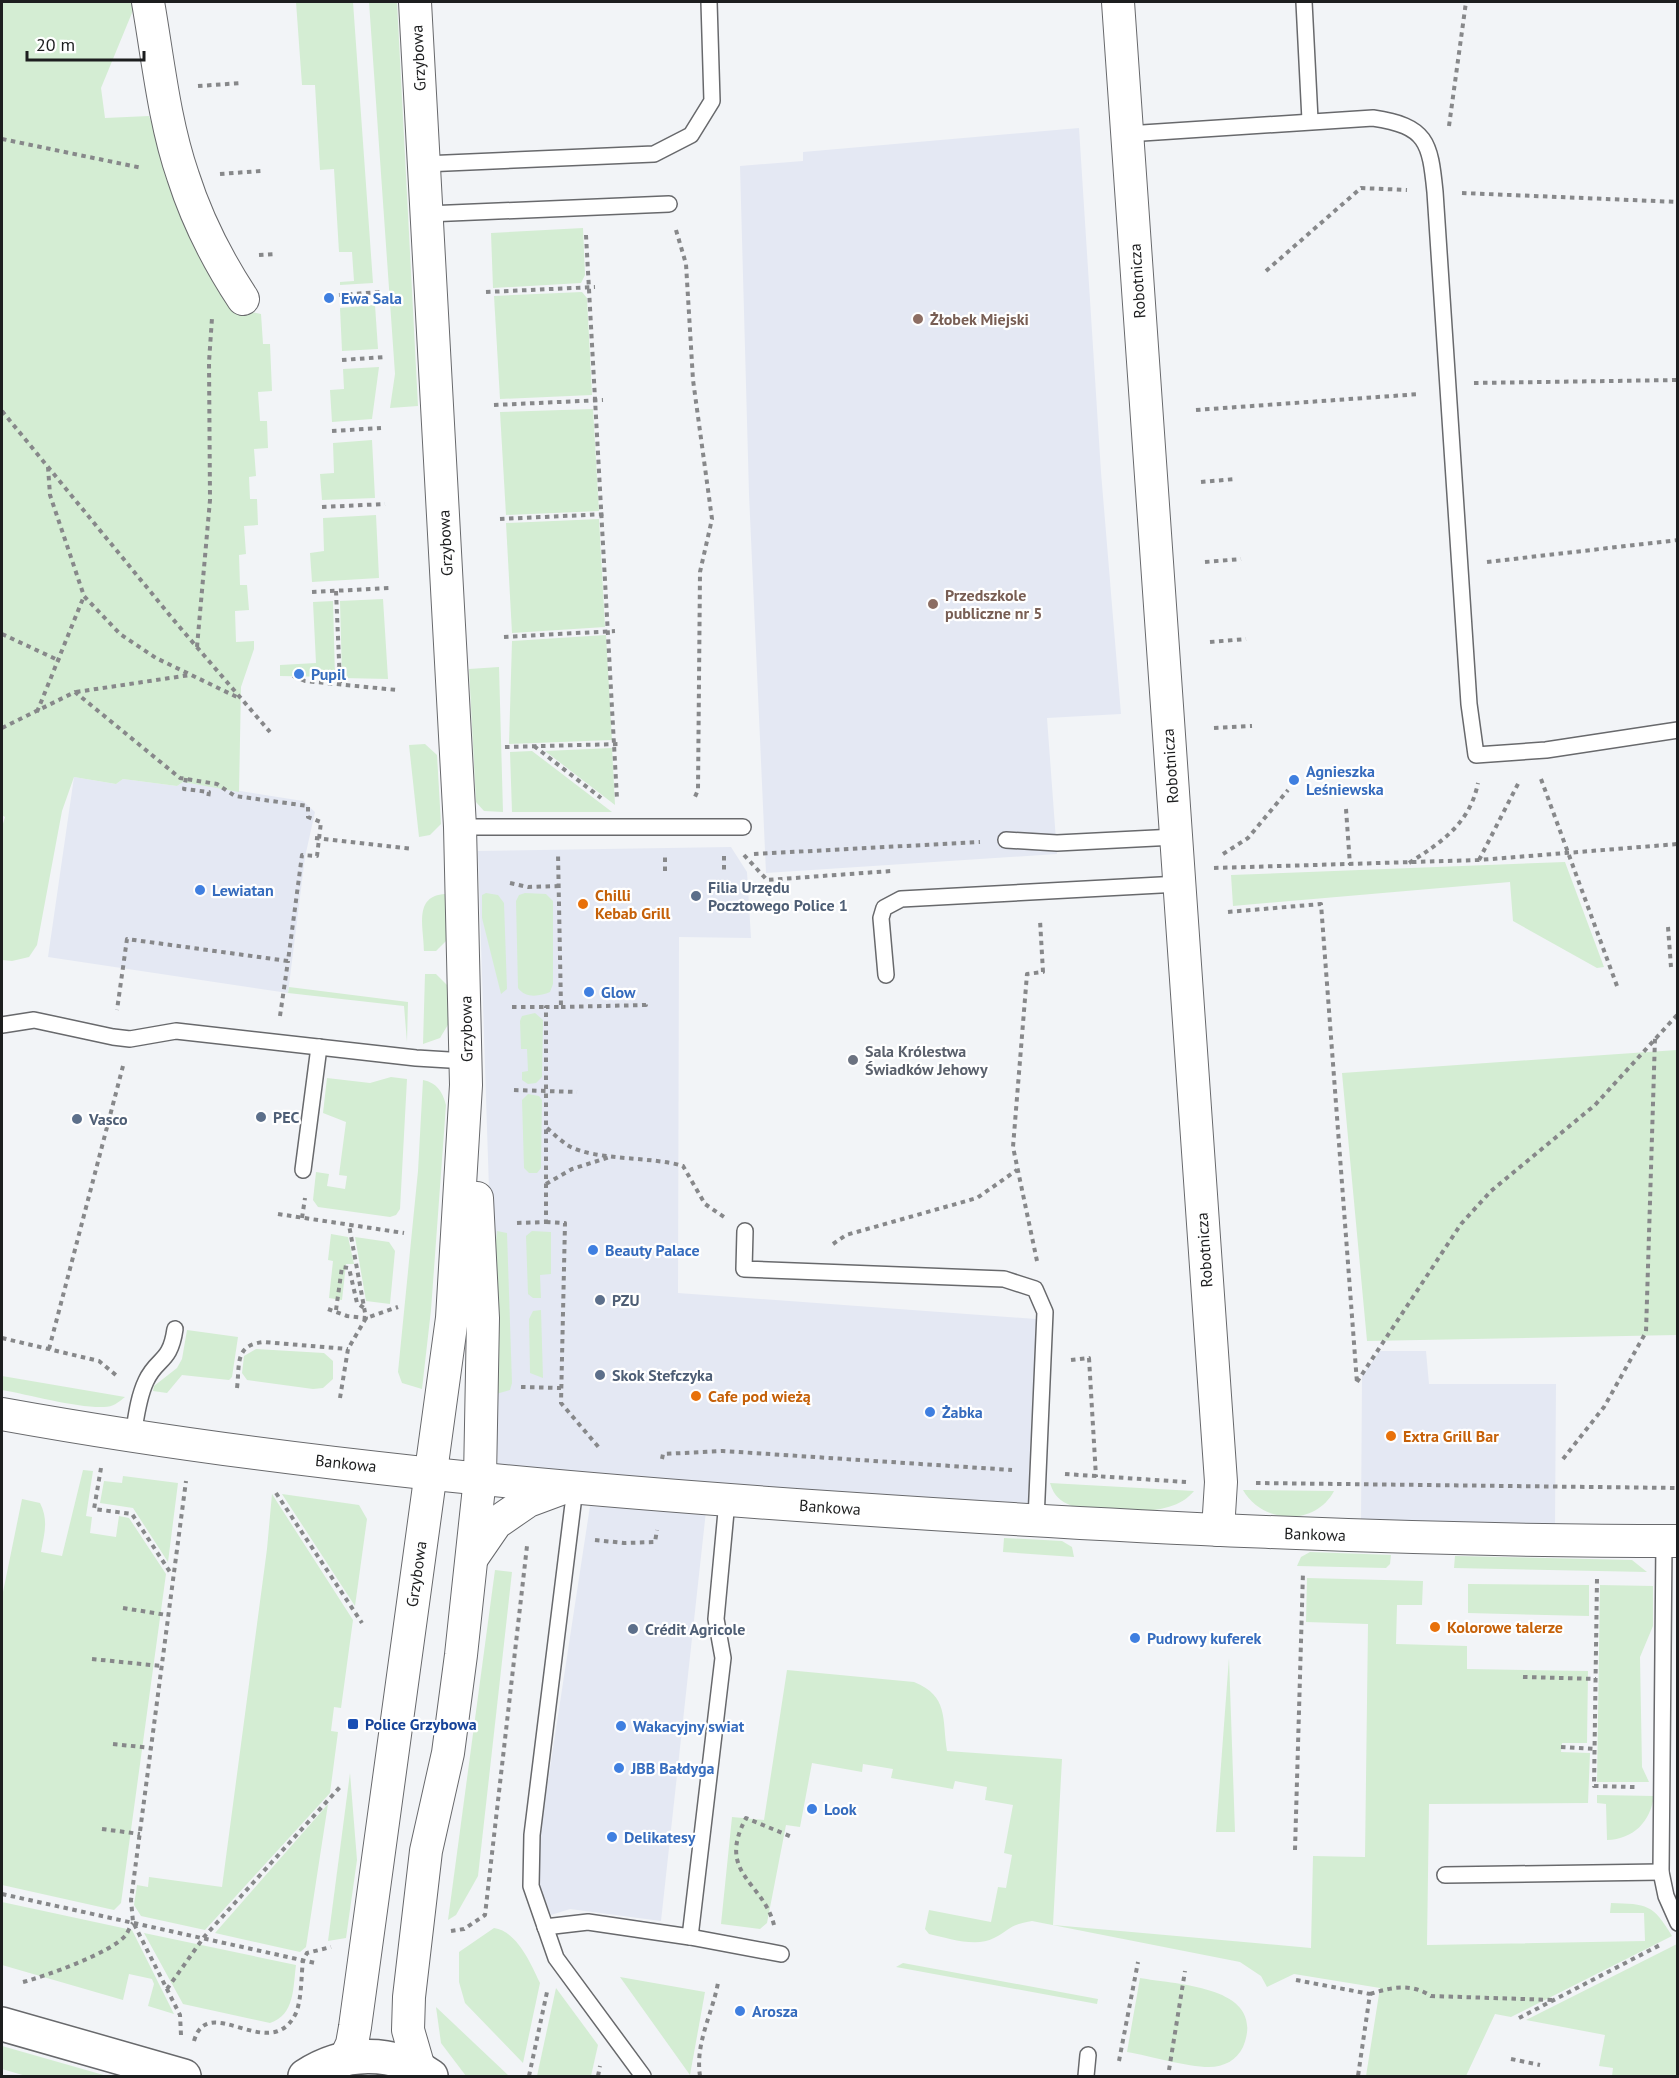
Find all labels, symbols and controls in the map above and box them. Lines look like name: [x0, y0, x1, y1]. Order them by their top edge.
scale bar: [27, 24, 144, 62]
street label: Grzybowa: [406, 24, 430, 92]
text: 20 m: [36, 33, 75, 56]
street label: Robotnicza: [1124, 243, 1150, 319]
place label: Ewa Sala: [341, 288, 402, 308]
marker: Ewa Sala: [322, 291, 336, 305]
place label: Żłobek Miejski: [930, 309, 1029, 329]
marker: Żłobek Miejski: [911, 312, 925, 326]
street label: Grzybowa: [433, 509, 457, 577]
place label: Przedszkole publiczne nr 5: [945, 585, 1042, 623]
marker: Przedszkole publiczne nr 5: [926, 597, 940, 611]
place label: Pupil: [311, 664, 346, 684]
marker: Pupil: [292, 667, 306, 681]
street label: Robotnicza: [1157, 728, 1183, 804]
place label: Agnieszka Leśniewska: [1306, 761, 1384, 799]
marker: Agnieszka Leśniewska: [1287, 773, 1301, 787]
place label: Filia Urzędu Pocztowego Police 1: [708, 877, 848, 915]
place label: Lewiatan: [212, 880, 274, 900]
marker: Lewiatan: [193, 883, 207, 897]
place label: Chilli Kebab Grill: [595, 885, 671, 923]
marker: Filia Urzędu Pocztowego Police 1: [689, 889, 703, 903]
marker: Chilli Kebab Grill: [576, 897, 590, 911]
place label: Glow: [601, 982, 636, 1002]
marker: Glow: [582, 985, 596, 999]
street label: Grzybowa: [455, 996, 477, 1062]
place label: Sala Królestwa Świadków Jehowy: [865, 1041, 988, 1079]
marker: Sala Królestwa Świadków Jehowy: [846, 1053, 860, 1067]
place label: PEC: [273, 1107, 300, 1127]
place label: Vasco: [88, 1109, 128, 1129]
marker: PEC: [254, 1110, 268, 1124]
marker: Vasco: [70, 1112, 84, 1126]
street label: Robotnicza: [1191, 1212, 1217, 1288]
place label: Beauty Palace: [605, 1240, 700, 1260]
marker: Beauty Palace: [586, 1243, 600, 1257]
place label: PZU: [612, 1290, 640, 1310]
marker: PZU: [593, 1293, 607, 1307]
place label: Skok Stefczyka: [612, 1365, 713, 1385]
marker: Skok Stefczyka: [593, 1368, 607, 1382]
place label: Cafe pod wieżą: [708, 1386, 811, 1406]
marker: Cafe pod wieżą: [689, 1389, 703, 1403]
place label: Żabka: [942, 1402, 983, 1422]
marker: Żabka: [923, 1405, 937, 1419]
place label: Extra Grill Bar: [1403, 1426, 1499, 1446]
marker: Extra Grill Bar: [1384, 1429, 1398, 1443]
street label: Bankowa: [314, 1450, 378, 1476]
street label: Bankowa: [799, 1495, 861, 1519]
street label: Bankowa: [1284, 1523, 1346, 1545]
street label: Grzybowa: [401, 1540, 431, 1608]
place label: Kolorowe talerze: [1447, 1617, 1563, 1637]
place label: Crédit Agricole: [645, 1619, 745, 1639]
marker: Kolorowe talerze: [1428, 1620, 1442, 1634]
marker: Crédit Agricole: [626, 1622, 640, 1636]
place label: Pudrowy kuferek: [1147, 1628, 1262, 1648]
marker: Pudrowy kuferek: [1128, 1631, 1142, 1645]
place label: Police Grzybowa: [365, 1714, 477, 1734]
place label: Wakacyjny swiat: [633, 1716, 745, 1736]
marker: Police Grzybowa: [346, 1717, 360, 1731]
marker: Wakacyjny swiat: [614, 1719, 628, 1733]
place label: JBB Bałdyga: [630, 1758, 715, 1778]
marker: JBB Bałdyga: [612, 1761, 626, 1775]
place label: Look: [824, 1799, 857, 1819]
marker: Look: [805, 1802, 819, 1816]
place label: Delikatesy: [624, 1827, 696, 1847]
marker: Delikatesy: [605, 1830, 619, 1844]
place label: Arosza: [752, 2001, 798, 2021]
marker: Arosza: [733, 2004, 747, 2018]

